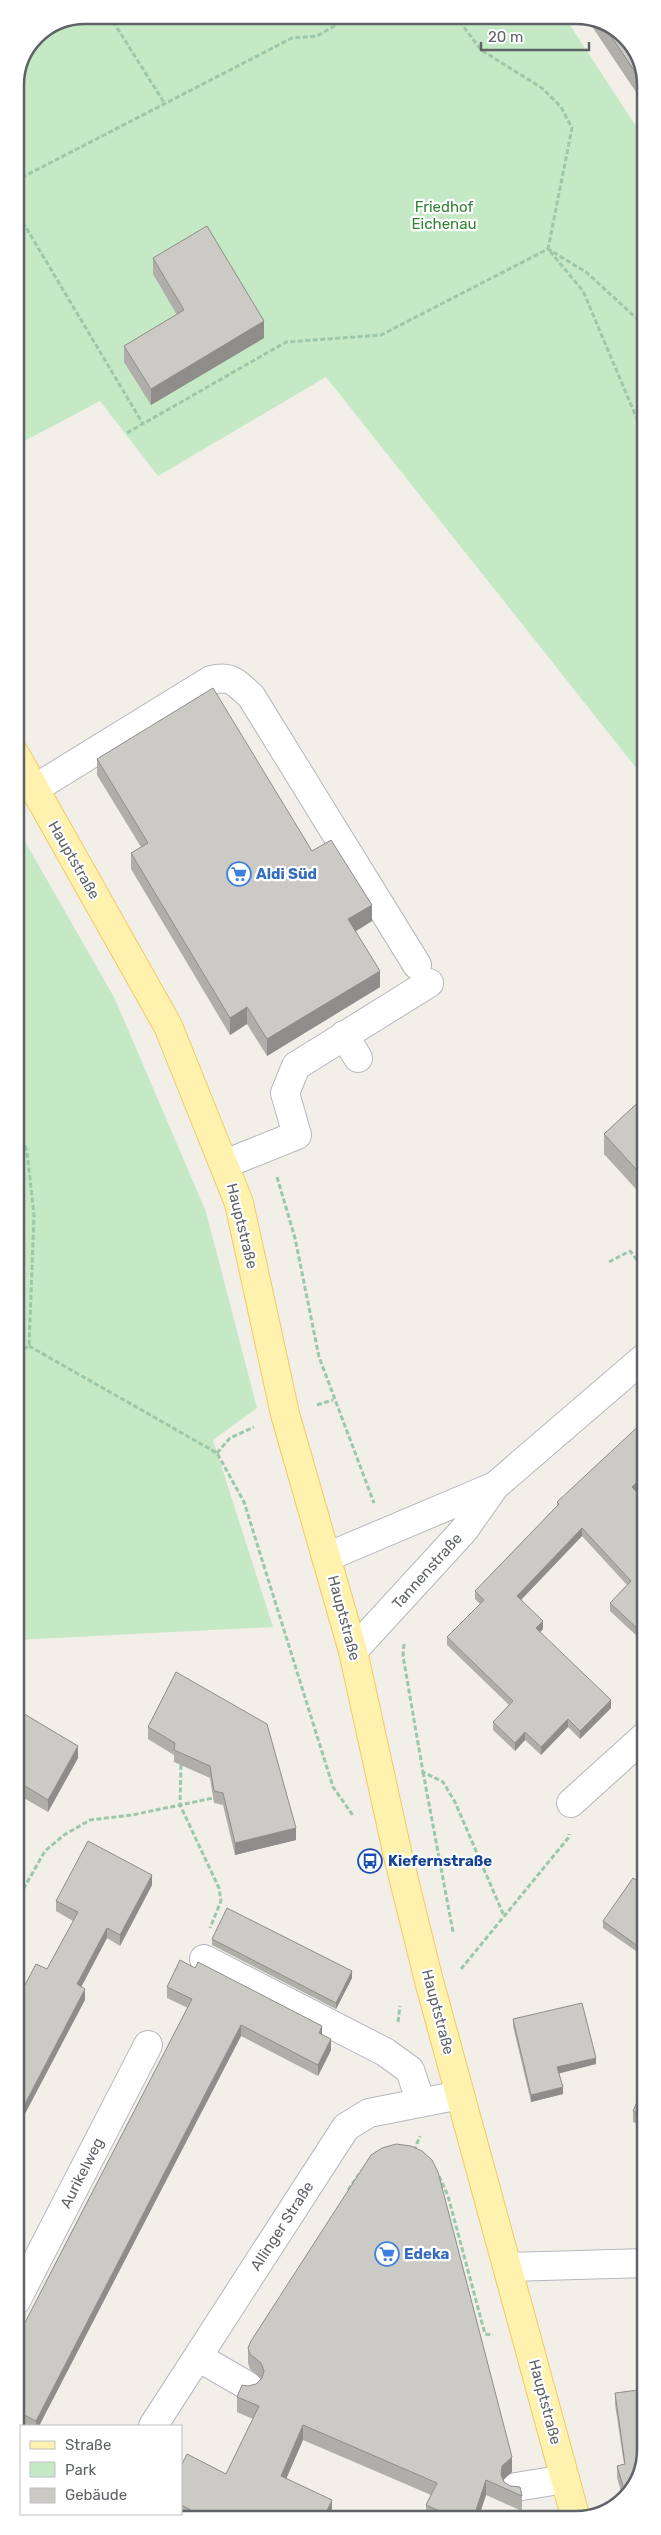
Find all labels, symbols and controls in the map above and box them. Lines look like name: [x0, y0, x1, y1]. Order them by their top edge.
scale bar: [481, 20, 588, 52]
text: 20 m: [488, 28, 523, 46]
park label: Friedhof Eichenau: [412, 198, 476, 233]
street label: Hauptstraße: [44, 818, 104, 902]
supermarket icon: Aldi Süd: [226, 861, 252, 887]
place label: Aldi Süd: [256, 865, 317, 883]
street label: Hauptstraße: [223, 1181, 261, 1271]
street label: Tannenstraße: [388, 1529, 466, 1613]
street label: Hauptstraße: [324, 1573, 364, 1663]
bus stop icon: Kiefernstraße: [357, 1848, 383, 1874]
place label: Kiefernstraße: [388, 1852, 492, 1870]
street label: Hauptstraße: [418, 1967, 458, 2057]
street label: Aurikelweg: [57, 2135, 107, 2211]
street label: Allinger Straße: [246, 2178, 318, 2274]
supermarket icon: Edeka: [374, 2241, 400, 2267]
place label: Edeka: [404, 2245, 450, 2263]
street label: Hauptstraße: [525, 2357, 565, 2447]
legend: [20, 2425, 182, 2515]
text: Straße: [65, 2436, 111, 2454]
text: Park: [65, 2461, 96, 2479]
text: Gebäude: [65, 2486, 127, 2504]

